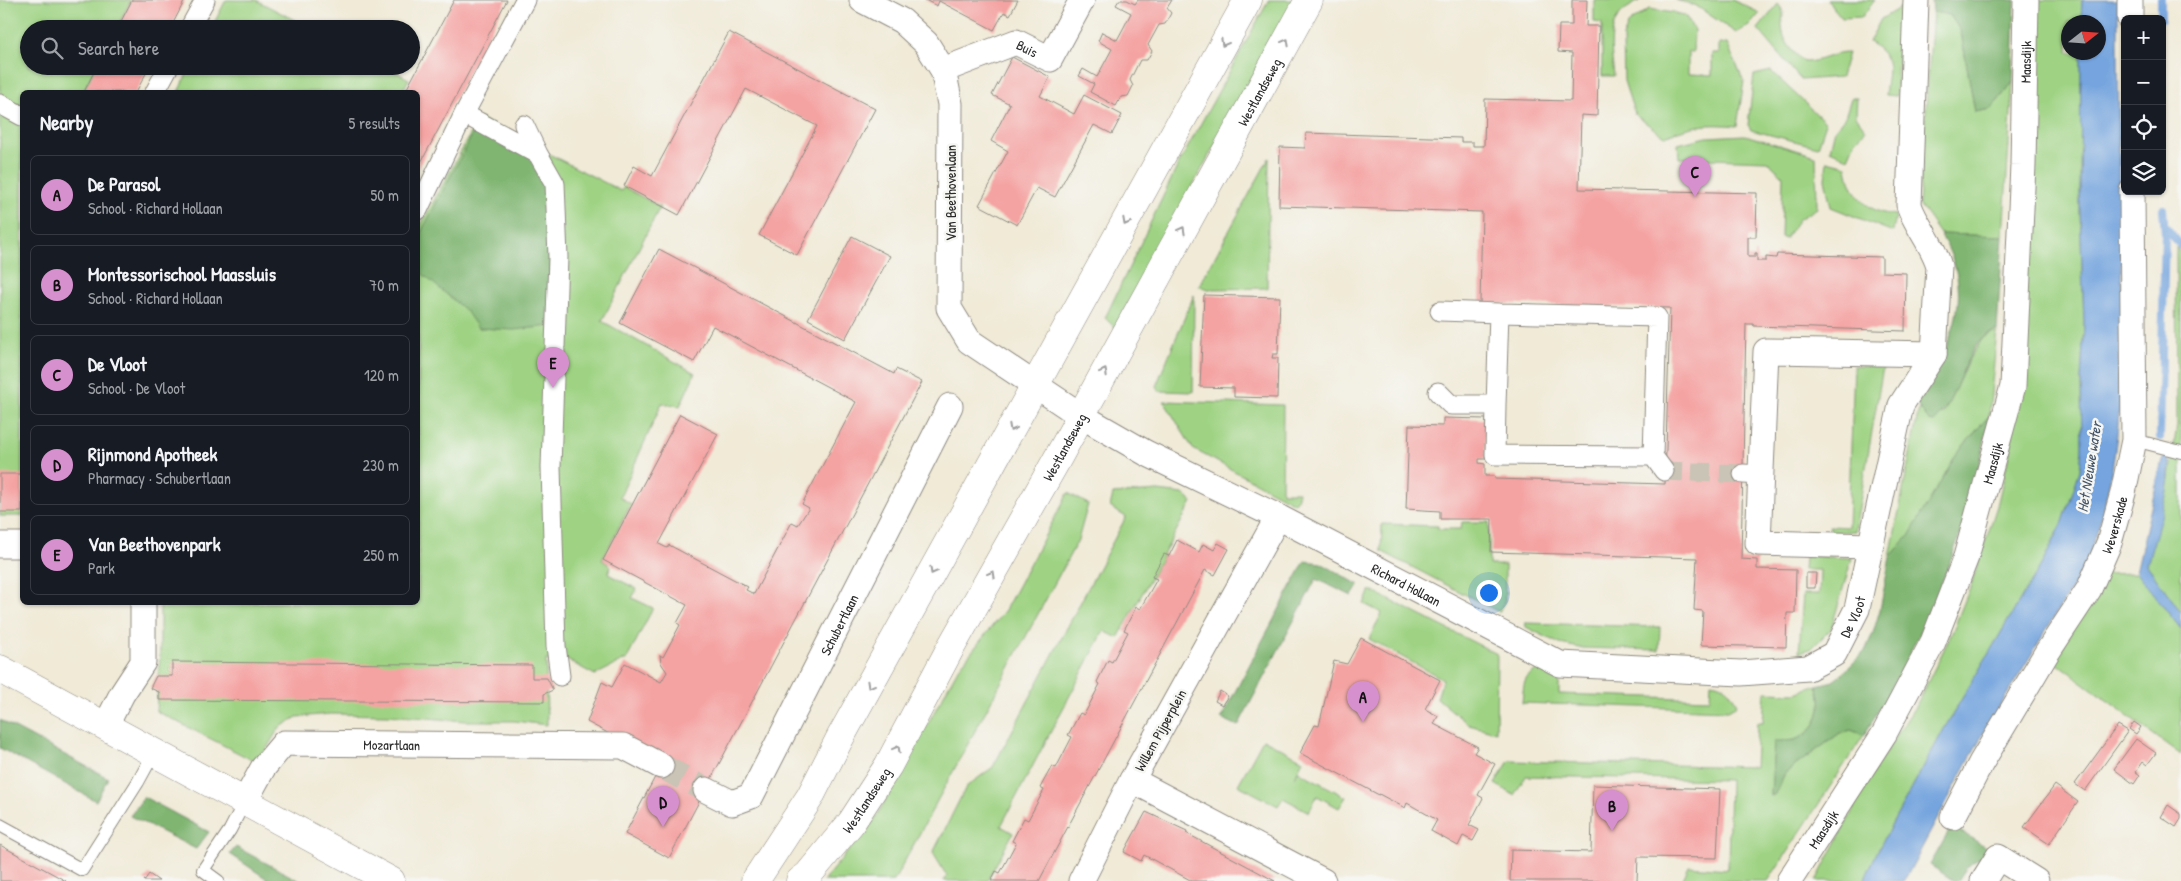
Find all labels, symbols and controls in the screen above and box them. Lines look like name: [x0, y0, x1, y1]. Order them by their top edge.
north arrow: [2061, 15, 2106, 60]
map controls: [2121, 15, 2166, 195]
button: +: [2121, 15, 2166, 60]
search box: [20, 20, 420, 75]
icon: search: [38, 34, 66, 62]
street label: Buis: [1014, 34, 1041, 61]
text: Search here: [78, 35, 159, 61]
one-way arrow: [1220, 37, 1230, 46]
one-way arrow: [1280, 38, 1290, 47]
street label: Maasdijk: [2015, 40, 2036, 83]
street label: Westlandseweg: [1232, 54, 1286, 129]
button: −: [2121, 60, 2166, 105]
button: locate: [2121, 105, 2166, 150]
text: Nearby: [40, 108, 93, 137]
text: 5 results: [349, 112, 400, 134]
street label: Van Beethovenlaan: [941, 145, 960, 241]
button: layers: [2121, 150, 2166, 195]
pin: C: [1679, 156, 1711, 197]
text: De Parasol: [88, 171, 160, 197]
text: A: [53, 184, 61, 206]
text: 50 m: [371, 184, 399, 206]
text: School · Richard Hollaan: [88, 197, 223, 219]
one-way arrow: [1122, 216, 1132, 225]
one-way arrow: [1176, 226, 1186, 235]
text: Montessorischool Maassluis: [88, 261, 276, 287]
text: B: [53, 274, 61, 296]
text: 70 m: [369, 274, 399, 296]
text: School · Richard Hollaan: [88, 287, 223, 309]
pin: E: [537, 347, 569, 388]
text: De Vloot: [88, 351, 147, 377]
text: C: [53, 364, 61, 386]
text: 120 m: [364, 364, 399, 386]
one-way arrow: [1097, 368, 1107, 377]
text: School · De Vloot: [88, 377, 185, 399]
street label: Westlandseweg: [1037, 409, 1091, 484]
water label: Het Nieuwe water: [2072, 418, 2107, 514]
one-way arrow: [1008, 423, 1018, 432]
street label: Maasdijk: [1977, 440, 2007, 486]
text: Rijnmond Apotheek: [88, 441, 217, 467]
text: D: [53, 454, 61, 476]
text: 230 m: [363, 454, 399, 476]
text: Pharmacy · Schubertlaan: [88, 467, 231, 489]
street label: Weverskade: [2096, 493, 2131, 556]
text: Van Beethovenpark: [88, 531, 221, 557]
text: E: [53, 544, 61, 566]
text: 250 m: [363, 544, 399, 566]
text: Park: [88, 557, 115, 579]
street label: Richard Hollaan: [1368, 558, 1444, 610]
one-way arrow: [930, 565, 940, 574]
one-way arrow: [986, 570, 996, 579]
your location: [1476, 580, 1502, 606]
street label: Schubertlaan: [815, 591, 862, 658]
street label: De Vloot: [1835, 594, 1869, 640]
one-way arrow: [866, 679, 876, 688]
pin: A: [1347, 681, 1379, 722]
street label: Willem Pijperplein: [1130, 686, 1191, 775]
street label: Mozartlaan: [363, 734, 420, 754]
one-way arrow: [891, 746, 901, 755]
street label: Westlandseweg: [837, 763, 895, 837]
pin: D: [647, 786, 679, 827]
pin: B: [1596, 790, 1628, 831]
street label: Maasdijk: [1803, 806, 1842, 852]

